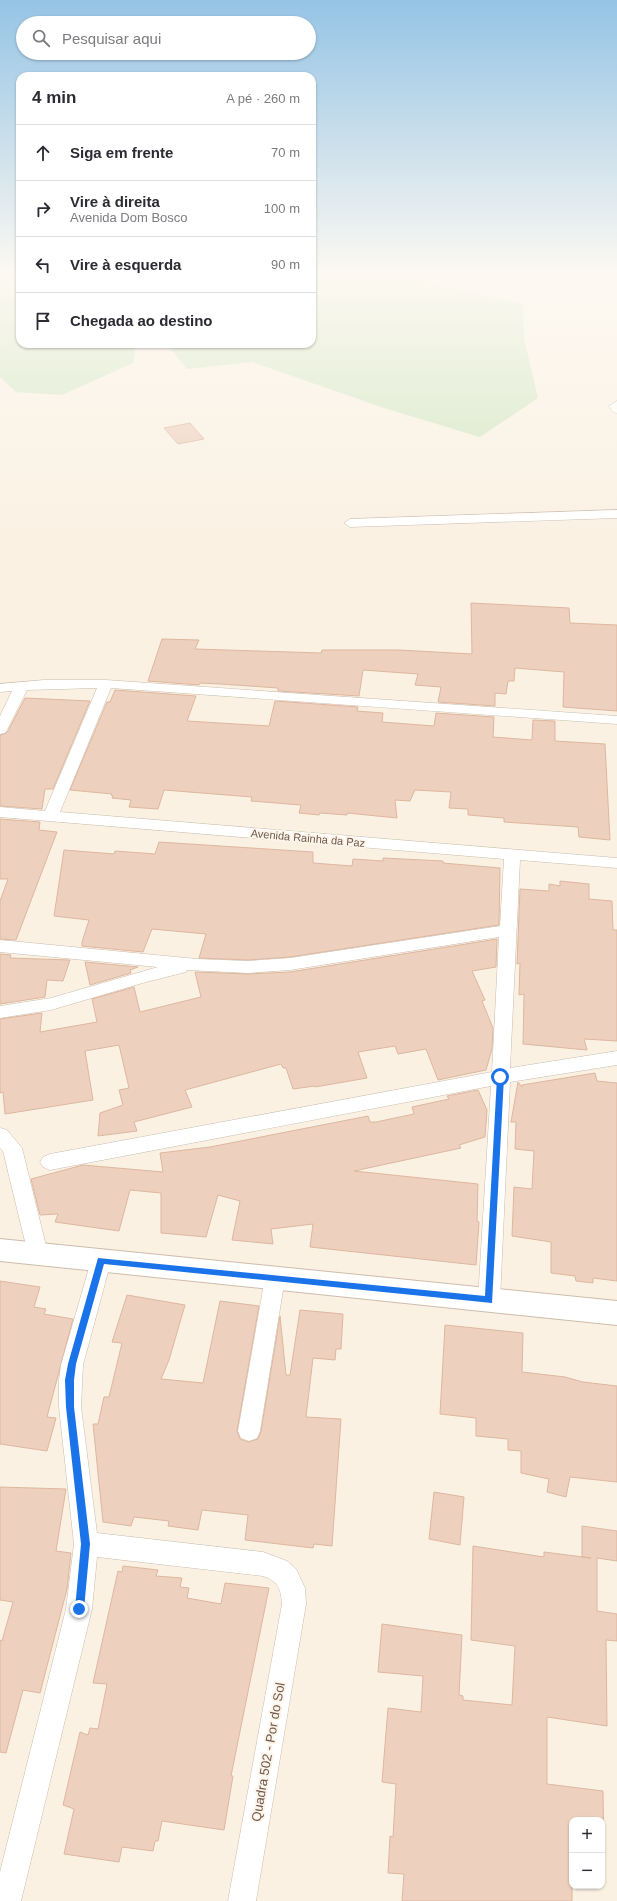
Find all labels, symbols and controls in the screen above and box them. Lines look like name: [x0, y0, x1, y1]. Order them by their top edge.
search box: [16, 16, 316, 60]
icon: search: [30, 27, 52, 49]
text: Pesquisar aqui: [62, 30, 161, 47]
text: 4 min: [32, 88, 76, 107]
text: A pé · 260 m: [226, 91, 300, 106]
icon: ahead: [32, 142, 54, 164]
text: Siga em frente: [70, 144, 173, 161]
text: 70 m: [271, 145, 300, 160]
text: Vire à direita: [70, 193, 160, 210]
icon: right: [32, 198, 54, 220]
text: 100 m: [264, 201, 300, 216]
text: Avenida Dom Bosco: [70, 210, 188, 225]
icon: left: [32, 254, 54, 276]
text: Vire à esquerda: [70, 256, 181, 273]
text: 90 m: [271, 257, 300, 272]
icon: arrive: [32, 310, 54, 332]
text: Chegada ao destino: [70, 312, 213, 329]
street label: Avenida Rainha da Paz: [250, 827, 366, 849]
route start: [491, 1068, 509, 1086]
route end: [70, 1600, 88, 1618]
street label: Quadra 502 - Por do Sol: [248, 1681, 288, 1823]
map controls: [569, 1817, 605, 1889]
button: +: [569, 1817, 605, 1853]
button: −: [569, 1853, 605, 1889]

